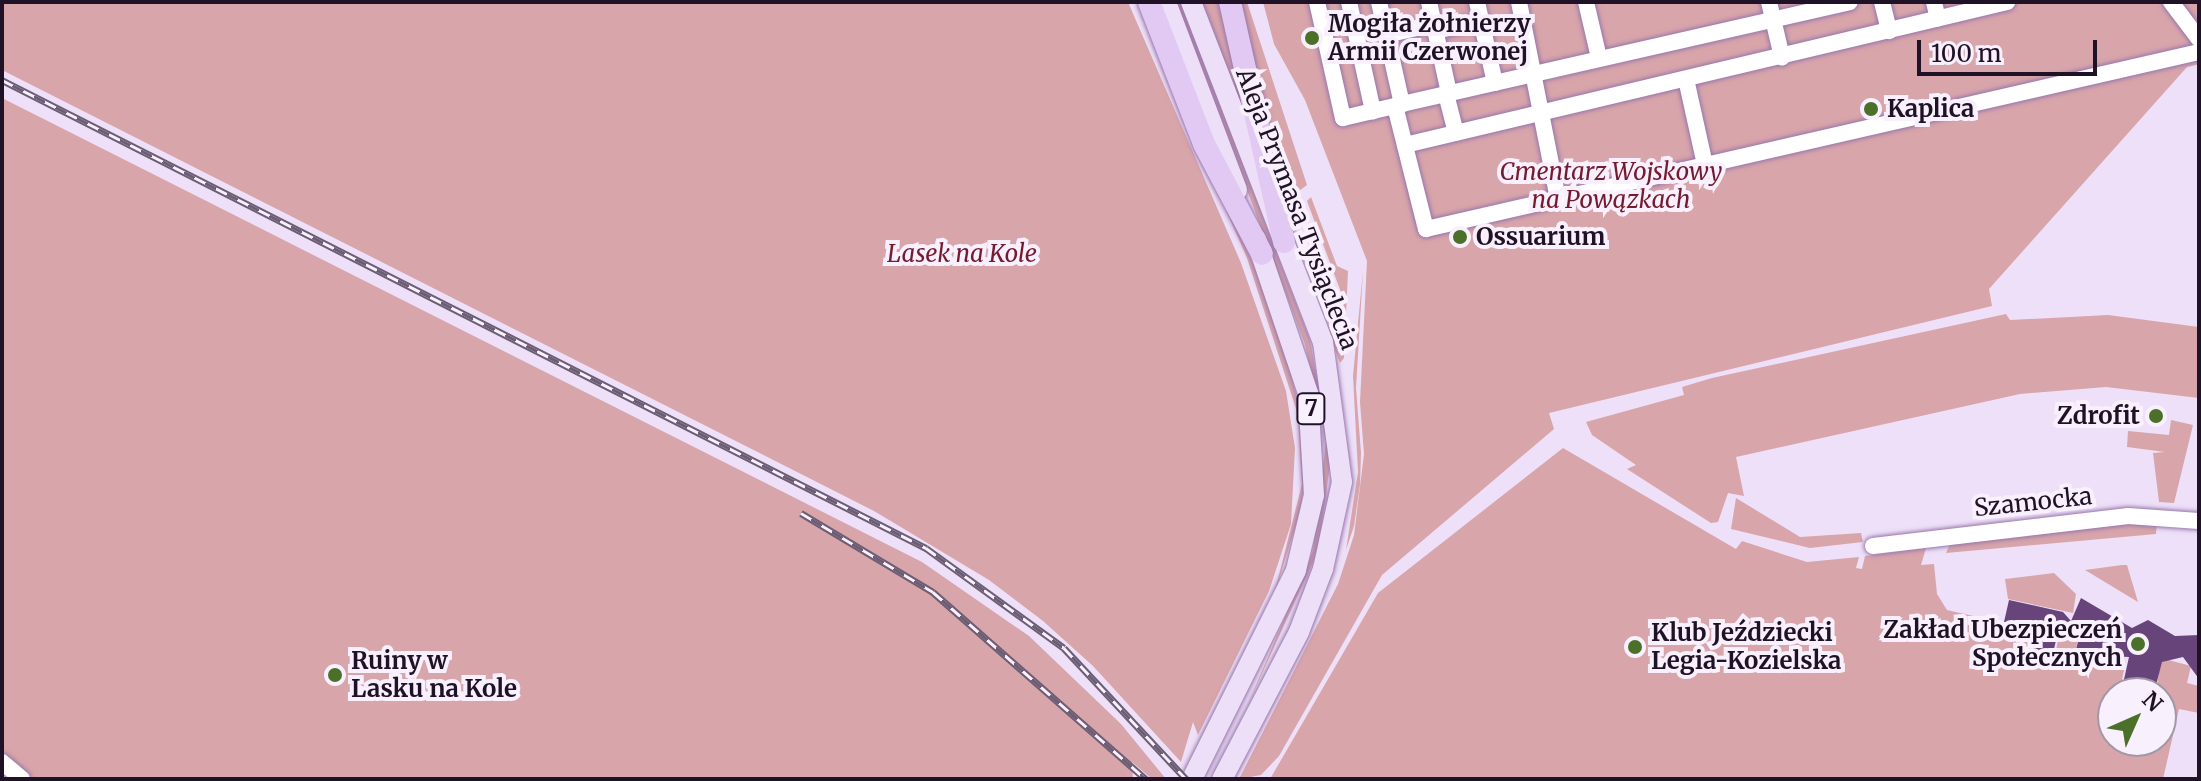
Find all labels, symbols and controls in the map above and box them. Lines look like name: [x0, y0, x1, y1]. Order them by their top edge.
place label: Mogiła żołnierzy Armii Czerwonej: [1328, 10, 1531, 66]
scale bar: [1921, 24, 2101, 74]
marker: Mogiła żołnierzy Armii Czerwonej: [1303, 29, 1321, 47]
text: 100 m: [1931, 38, 2001, 69]
street label: Aleja Prymasa Tysiąclecia: [1230, 64, 1364, 354]
place label: Kaplica: [1887, 95, 1974, 123]
marker: Kaplica: [1862, 100, 1880, 118]
park label: Cmentarz Wojskowy na Powązkach: [1500, 158, 1722, 214]
place label: Ossuarium: [1476, 223, 1605, 251]
marker: Ossuarium: [1451, 228, 1469, 246]
park label: Lasek na Kole: [887, 240, 1037, 268]
road number: 7: [1295, 391, 1327, 427]
place label: Zdrofit: [2057, 402, 2140, 430]
marker: Zdrofit: [2147, 407, 2165, 425]
street label: Szamocka: [1973, 481, 2093, 523]
place label: Zakład Ubezpieczeń Społecznych: [1883, 616, 2122, 672]
place label: Klub Jeździecki Legia-Kozielska: [1651, 619, 1841, 675]
marker: Zakład Ubezpieczeń Społecznych: [2129, 635, 2147, 653]
marker: Klub Jeździecki Legia-Kozielska: [1626, 638, 1644, 656]
place label: Ruiny w Lasku na Kole: [351, 647, 517, 703]
marker: Ruiny w Lasku na Kole: [326, 666, 344, 684]
north arrow: [2097, 677, 2177, 757]
text: N: [2137, 685, 2169, 717]

